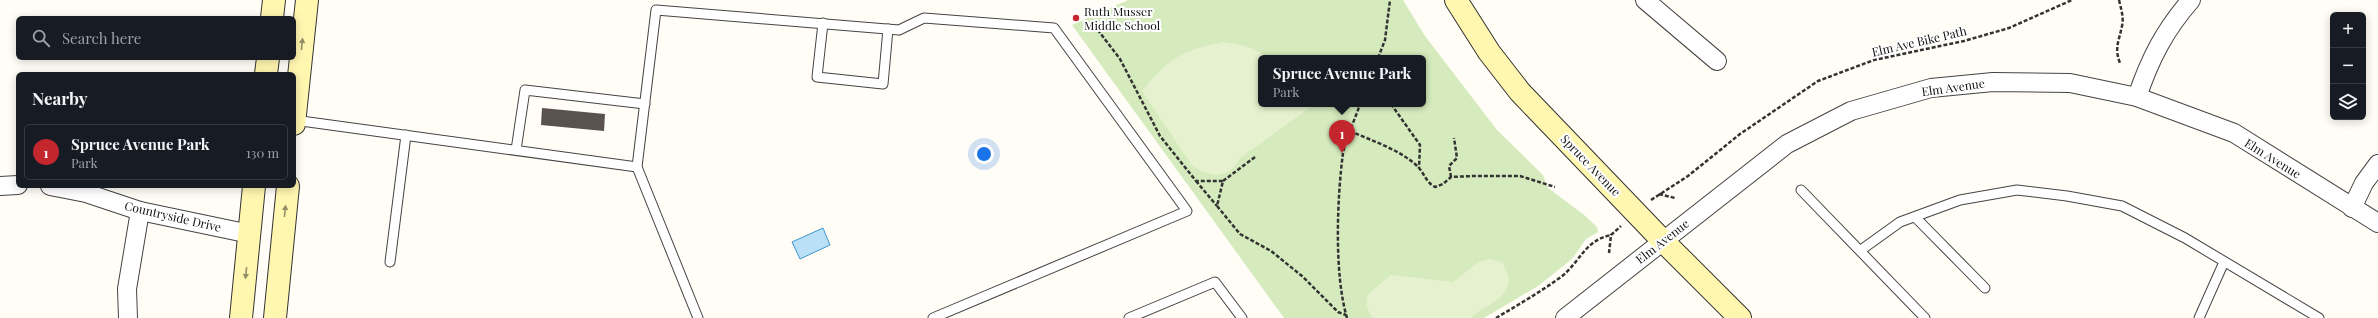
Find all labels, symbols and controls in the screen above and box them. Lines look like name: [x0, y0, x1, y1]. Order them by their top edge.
place label: Ruth Musser Middle School: [1084, 3, 1161, 33]
map controls: [2330, 12, 2366, 120]
button: +: [2330, 12, 2366, 48]
marker: Ruth Musser Middle School: [1071, 13, 1081, 23]
search box: [16, 16, 296, 60]
street label: Elm Ave Bike Path: [1870, 22, 1968, 60]
icon: search: [30, 27, 52, 49]
text: Search here: [62, 28, 141, 48]
one-way arrow: [299, 38, 306, 50]
button: −: [2330, 48, 2366, 84]
popup: [1258, 55, 1426, 107]
text: Spruce Avenue Park: [1273, 63, 1411, 83]
street label: Elm Avenue: [1920, 75, 1986, 99]
text: Park: [1273, 83, 1299, 100]
button: layers: [2330, 84, 2366, 120]
text: Nearby: [32, 87, 87, 109]
pin: 1: [1329, 120, 1355, 153]
street label: Spruce Avenue: [1558, 131, 1624, 199]
text: Spruce Avenue Park: [71, 134, 210, 154]
street label: Elm Avenue: [2242, 134, 2304, 182]
text: 1: [44, 144, 48, 161]
text: 130 m: [246, 144, 279, 161]
your location: [974, 144, 994, 164]
text: Park: [71, 154, 98, 171]
street label: Countryside Drive: [123, 197, 223, 235]
one-way arrow: [282, 205, 289, 217]
street label: Elm Avenue: [1632, 215, 1692, 267]
one-way arrow: [242, 267, 249, 279]

